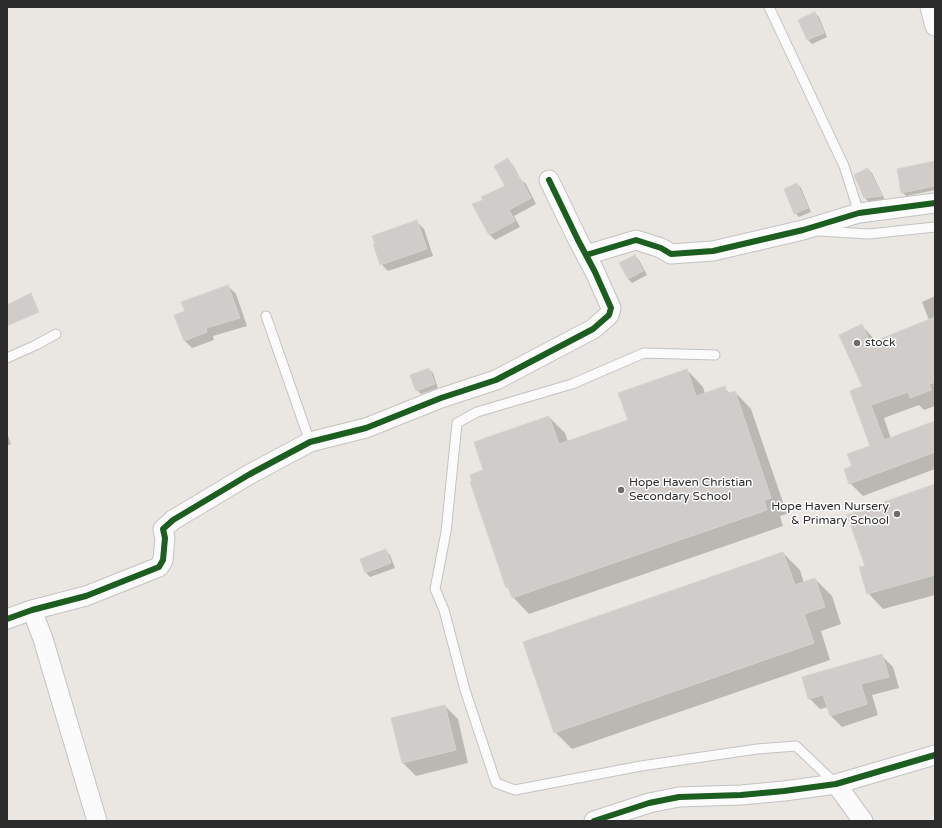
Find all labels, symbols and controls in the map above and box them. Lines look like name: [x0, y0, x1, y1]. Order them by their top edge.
place label: stock: [865, 336, 895, 350]
marker: stock: [852, 338, 862, 348]
place label: Hope Haven Christian Secondary School: [629, 476, 752, 504]
marker: Hope Haven Christian Secondary School: [616, 485, 626, 495]
place label: Hope Haven Nursery & Primary School: [771, 500, 889, 528]
marker: Hope Haven Nursery & Primary School: [892, 509, 902, 519]

